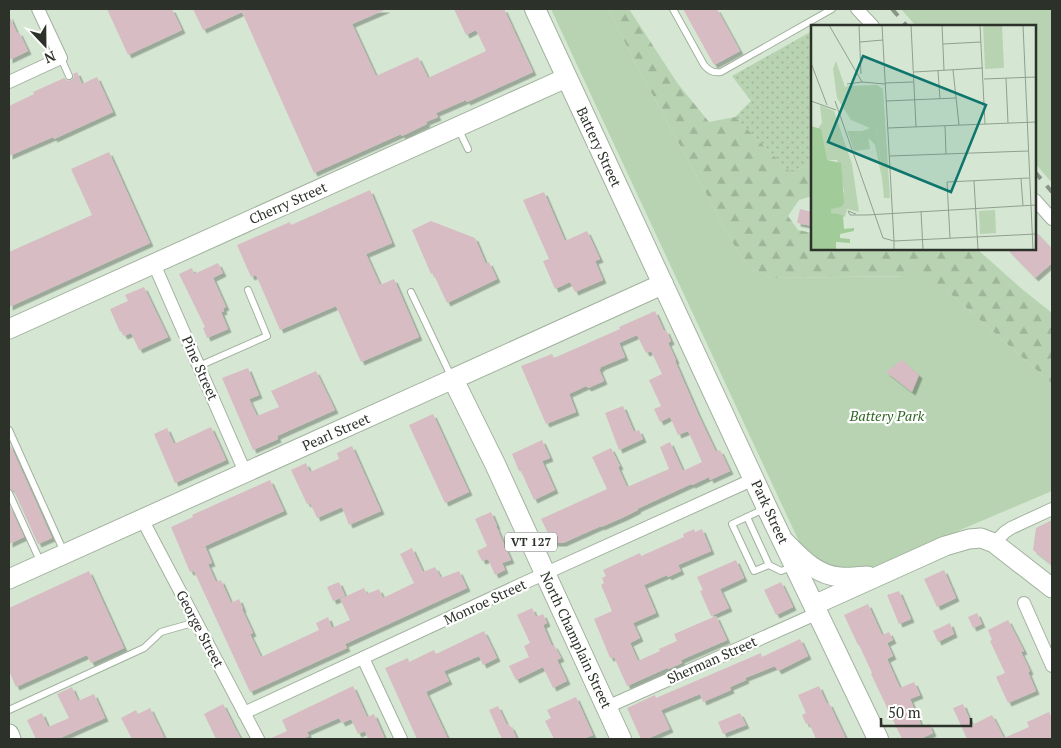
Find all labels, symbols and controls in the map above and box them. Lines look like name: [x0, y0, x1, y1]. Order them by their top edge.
north arrow: [20, 20, 70, 70]
inset map: [811, 25, 1036, 250]
text: N: [41, 47, 59, 68]
street label: Battery Street: [573, 104, 627, 191]
street label: Cherry Street: [246, 177, 330, 228]
street label: Pine Street: [178, 333, 223, 404]
park label: Battery Park: [849, 406, 925, 425]
street label: Pearl Street: [299, 408, 373, 455]
street label: Park Street: [747, 477, 794, 548]
road number: VT 127: [505, 532, 557, 552]
street label: North Champlain Street: [536, 568, 617, 712]
street label: Monroe Street: [440, 574, 530, 629]
street label: George Street: [172, 587, 229, 671]
street label: Sherman Street: [664, 631, 760, 688]
scale bar: [881, 696, 971, 728]
text: 50 m: [888, 702, 921, 722]

